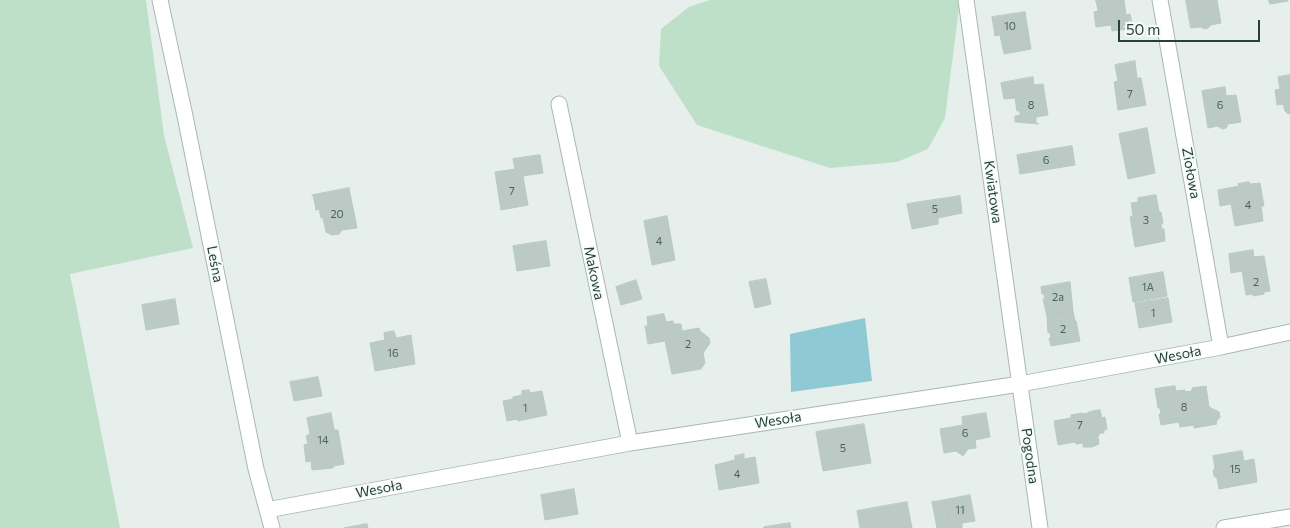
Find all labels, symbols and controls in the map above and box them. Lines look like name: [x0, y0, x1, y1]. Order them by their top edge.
scale bar: [1120, 10, 1262, 42]
house number: 10: [1004, 19, 1016, 33]
text: 50 m: [1126, 20, 1160, 38]
house number: 7: [1127, 87, 1133, 101]
house number: 8: [1028, 98, 1034, 112]
house number: 6: [1217, 98, 1223, 112]
street label: Ziołowa: [1178, 146, 1204, 200]
house number: 6: [1043, 153, 1049, 167]
street label: Kwiatowa: [980, 160, 1006, 224]
house number: 7: [509, 184, 515, 198]
house number: 4: [1245, 198, 1251, 212]
house number: 5: [932, 202, 938, 216]
house number: 20: [330, 207, 344, 221]
house number: 3: [1143, 213, 1149, 227]
house number: 4: [656, 234, 662, 248]
street label: Leśna: [203, 244, 227, 284]
street label: Makowa: [580, 245, 608, 301]
house number: 2: [1253, 275, 1259, 289]
house number: 1A: [1142, 280, 1154, 294]
house number: 2a: [1052, 290, 1064, 304]
house number: 1: [1151, 306, 1155, 320]
house number: 2: [1060, 322, 1066, 336]
house number: 2: [685, 337, 691, 351]
street label: Wesoła: [1153, 342, 1203, 368]
house number: 16: [387, 346, 399, 360]
house number: 8: [1181, 400, 1187, 414]
house number: 1: [523, 401, 527, 415]
street label: Wesoła: [753, 408, 803, 432]
house number: 7: [1077, 418, 1083, 432]
house number: 6: [962, 426, 968, 440]
street label: Pogodna: [1018, 427, 1042, 485]
house number: 14: [317, 433, 329, 447]
house number: 5: [840, 441, 846, 455]
house number: 15: [1229, 462, 1241, 476]
house number: 4: [734, 467, 740, 481]
street label: Wesoła: [354, 476, 404, 502]
house number: 11: [955, 503, 965, 517]

